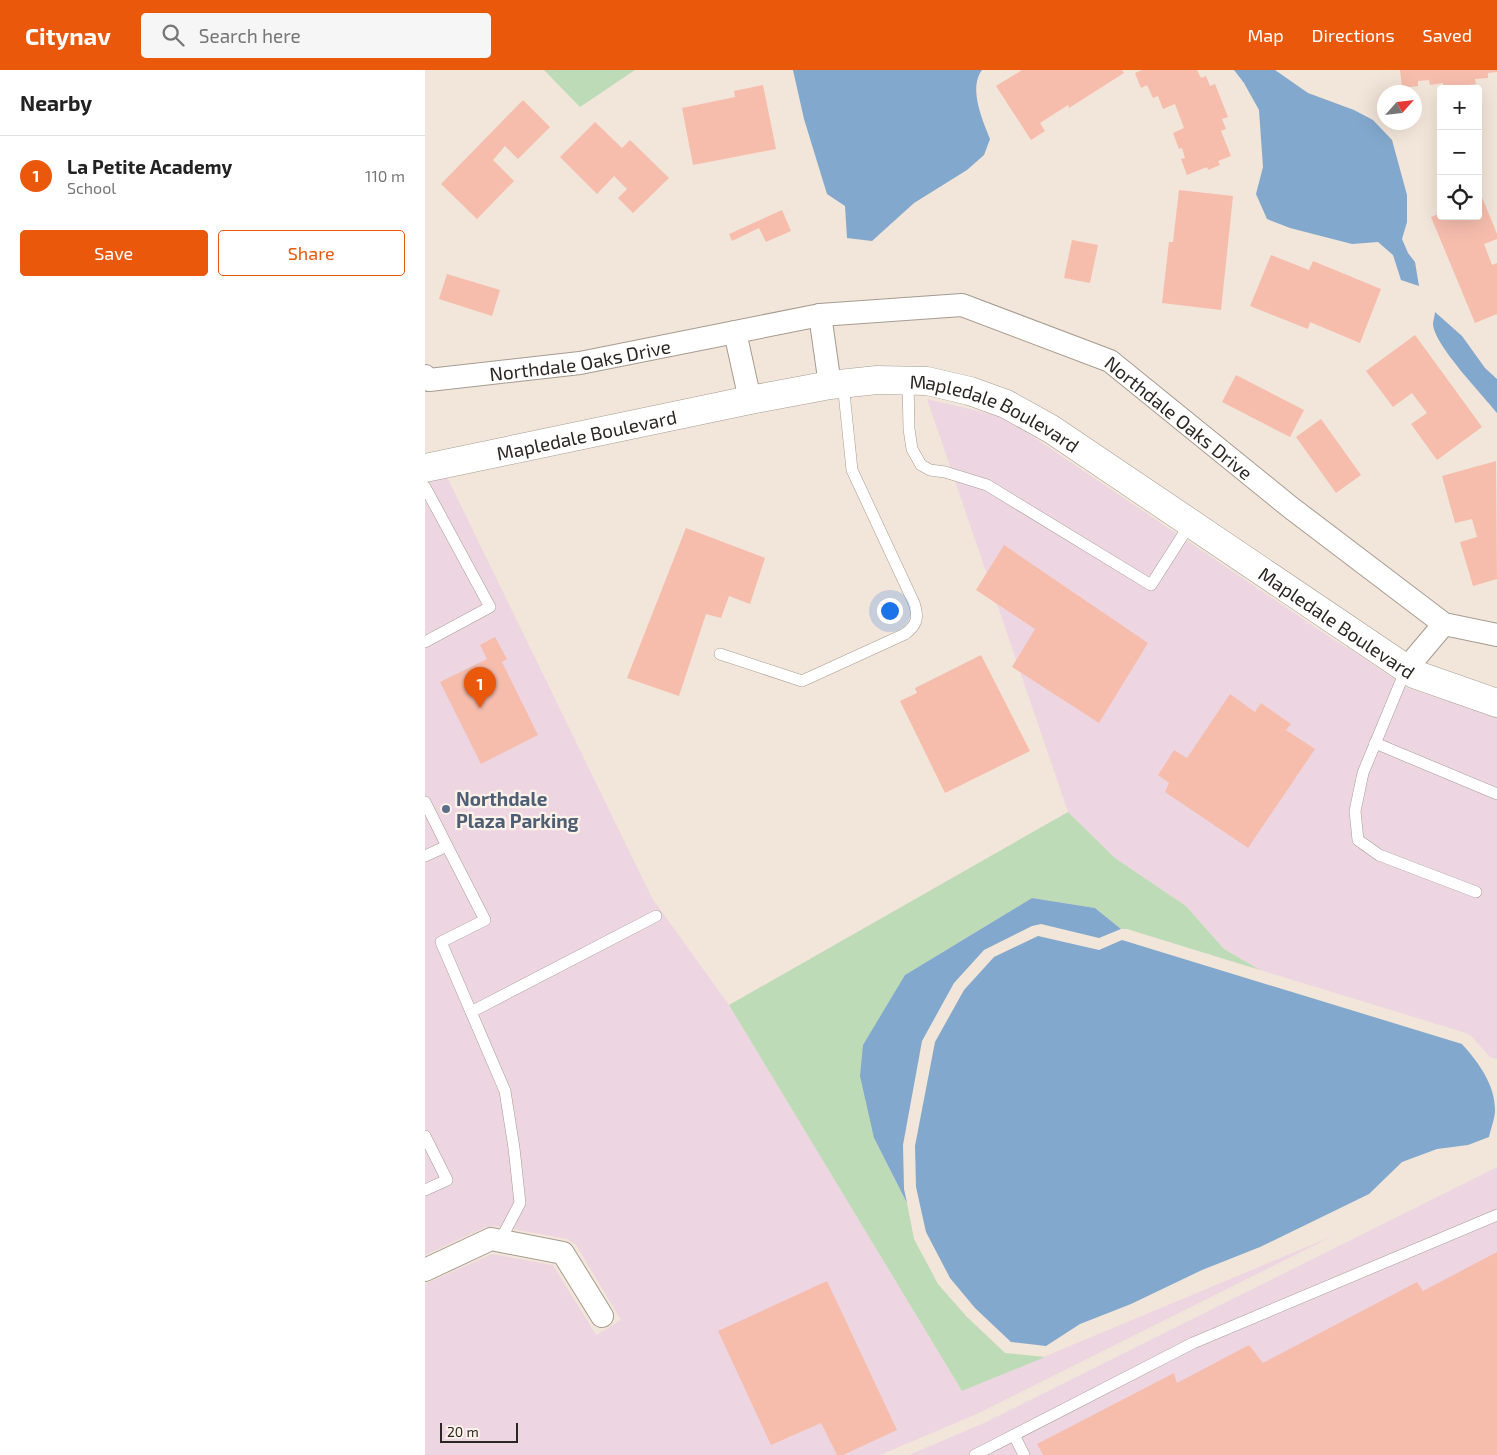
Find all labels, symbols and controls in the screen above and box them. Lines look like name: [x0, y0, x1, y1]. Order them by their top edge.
search box: [141, 13, 491, 58]
text: Citynav: [25, 21, 111, 50]
icon: search: [159, 21, 187, 49]
text: Search here: [199, 24, 301, 47]
text: Map: [1247, 24, 1284, 46]
text: Directions: [1312, 24, 1395, 46]
text: Saved: [1423, 24, 1472, 46]
north arrow: [1377, 85, 1422, 130]
map controls: [1437, 85, 1482, 220]
button: +: [1437, 85, 1482, 130]
text: Nearby: [20, 90, 92, 115]
button: −: [1437, 130, 1482, 175]
text: La Petite Academy: [67, 155, 232, 178]
text: 1: [33, 166, 39, 185]
text: 110 m: [365, 166, 405, 185]
button: locate: [1437, 175, 1482, 220]
text: School: [67, 178, 116, 197]
button: Save: [20, 230, 208, 276]
button: Share: [218, 230, 405, 276]
street label: Northdale Oaks Drive: [488, 334, 673, 385]
street label: Northdale Oaks Drive: [1101, 350, 1258, 484]
street label: Mapledale Boulevard: [909, 369, 1084, 456]
street label: Mapledale Boulevard: [494, 404, 679, 464]
street label: Mapledale Boulevard: [1255, 561, 1420, 683]
your location: [877, 598, 903, 624]
pin: 1: [464, 667, 496, 708]
place label: Northdale Plaza Parking: [456, 787, 579, 832]
marker: Northdale Plaza Parking: [440, 803, 452, 815]
scale bar: [440, 1420, 517, 1443]
text: 20 m: [447, 1423, 479, 1440]

